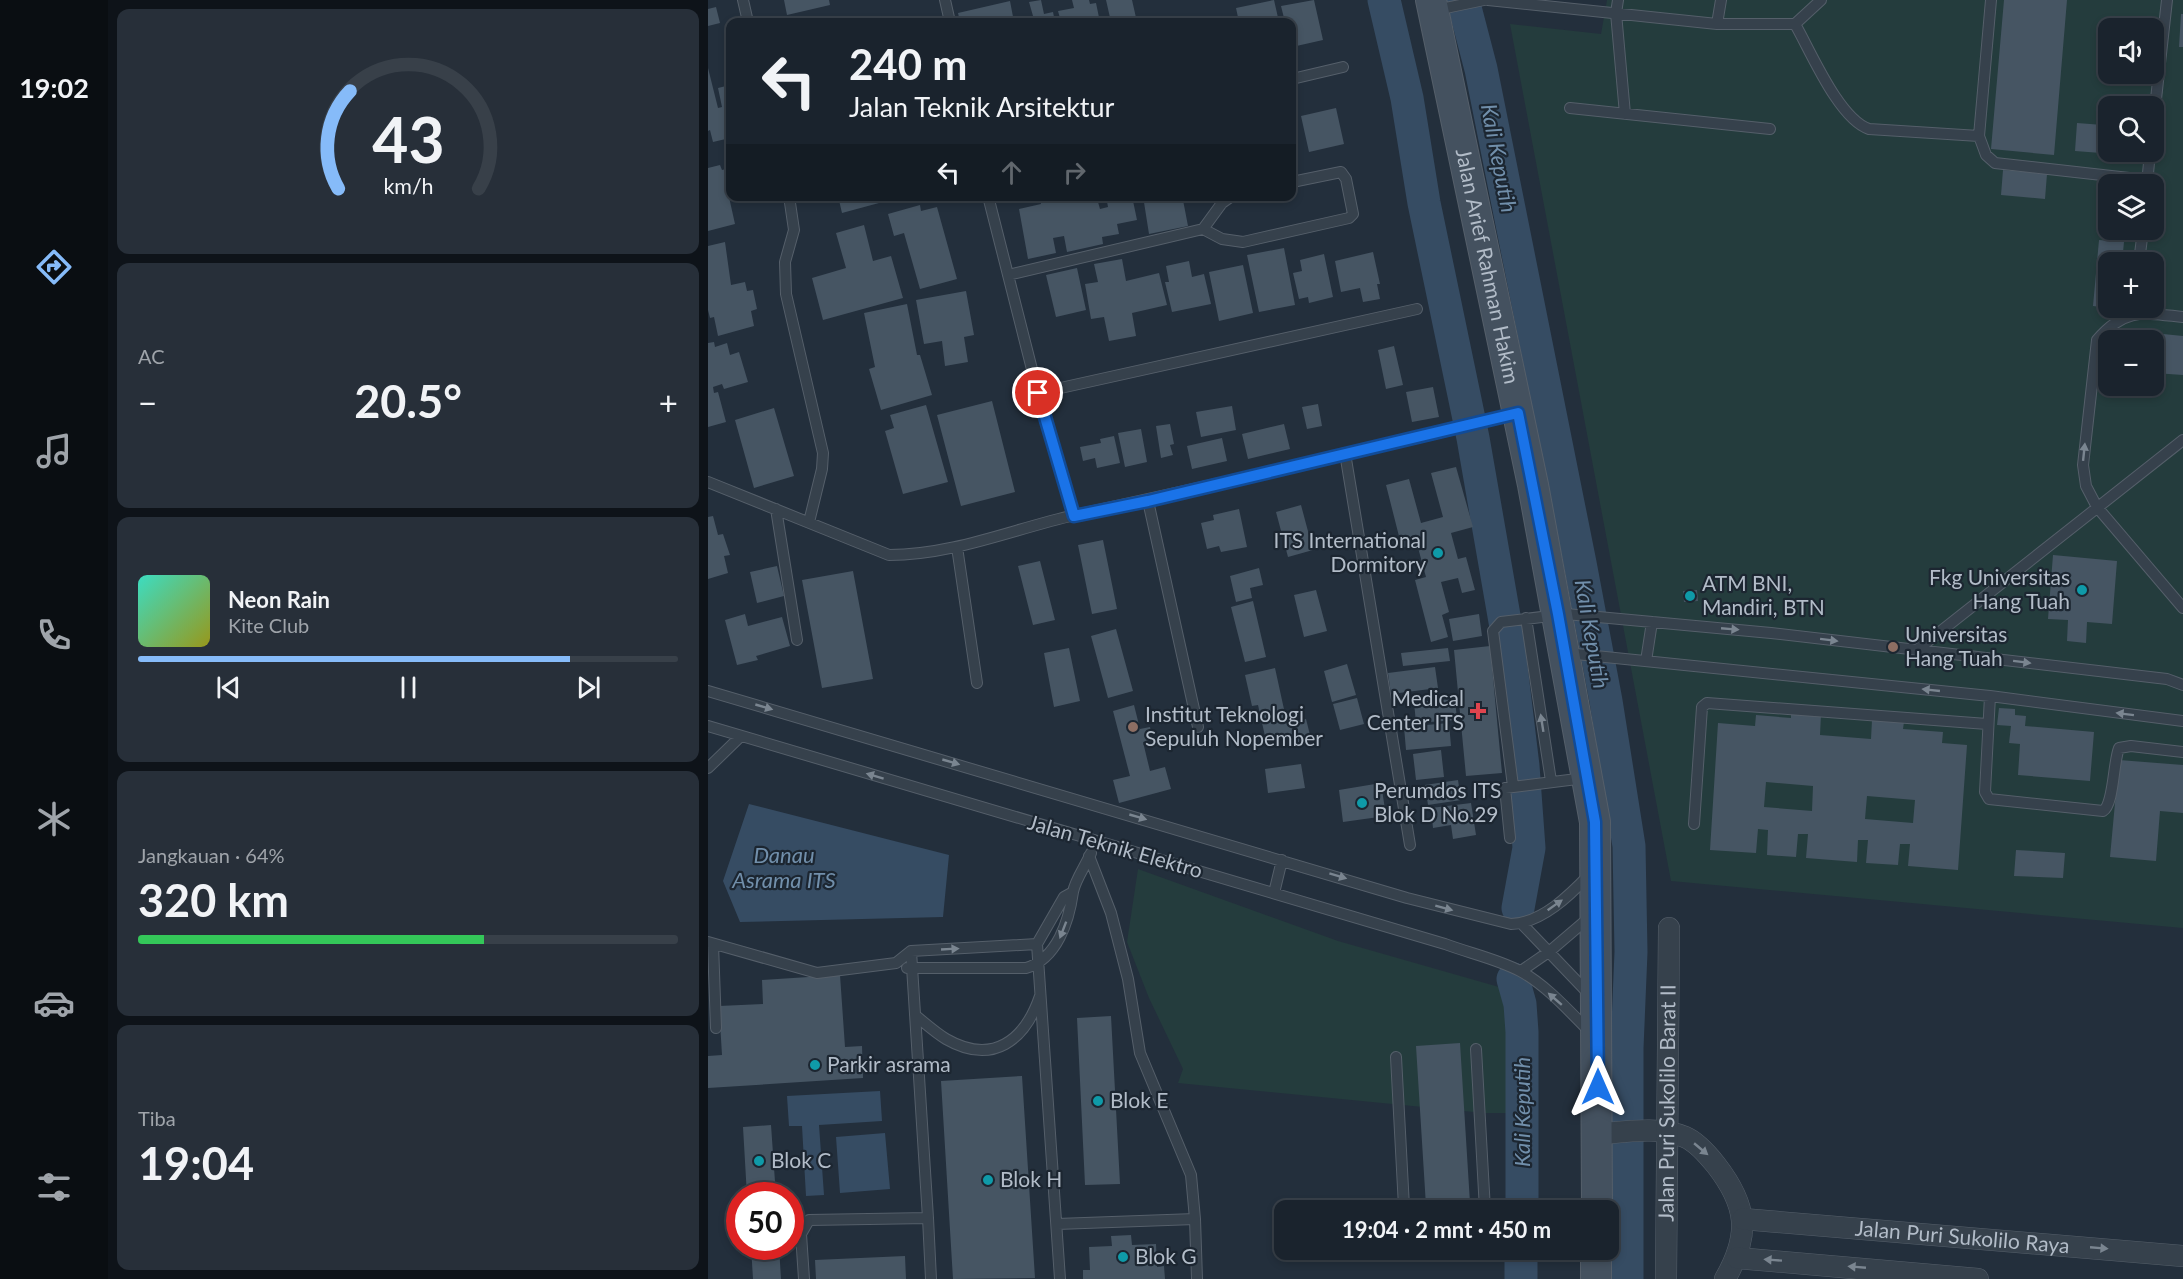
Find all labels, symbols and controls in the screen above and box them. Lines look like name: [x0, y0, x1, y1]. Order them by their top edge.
map controls: [2098, 18, 2164, 396]
button: sound: [2098, 18, 2164, 84]
text: 240 m: [849, 39, 967, 89]
icon: left: [750, 42, 828, 120]
text: 19:02: [19, 71, 89, 104]
text: Jalan Teknik Arsitektur: [849, 90, 1114, 123]
button: search: [2098, 96, 2164, 162]
text: 43: [372, 101, 444, 176]
water label: Kali Keputih: [1476, 101, 1523, 215]
street label: Jalan Arief Rahman Hakim: [1452, 146, 1525, 386]
icon: left: [932, 156, 965, 189]
icon: ahead: [995, 156, 1028, 189]
icon: right: [1058, 156, 1091, 189]
text: km/h: [383, 173, 433, 199]
button: layers: [2098, 174, 2164, 240]
icon: directions: [33, 246, 75, 288]
button: +: [2098, 252, 2164, 318]
button: −: [2098, 330, 2164, 396]
text: AC: [138, 344, 165, 368]
pin: [1012, 367, 1063, 418]
text: 20.5°: [354, 374, 462, 428]
icon: arrive: [1021, 376, 1054, 409]
text: −: [138, 382, 157, 422]
text: +: [659, 382, 678, 422]
icon: music: [33, 430, 75, 472]
one-way arrow: [2079, 442, 2089, 461]
place label: ITS International Dormitory: [1274, 527, 1426, 576]
marker: ITS International Dormitory: [1431, 546, 1445, 560]
place label: Fkg Universitas Hang Tuah: [1929, 564, 2070, 613]
place label: ATM BNI, Mandiri, BTN: [1702, 570, 1825, 619]
water label: Kali Keputih: [1570, 577, 1615, 691]
marker: Fkg Universitas Hang Tuah: [2075, 583, 2089, 597]
text: Neon Rain: [228, 586, 330, 613]
marker: ATM BNI, Mandiri, BTN: [1683, 589, 1697, 603]
text: Kite Club: [228, 613, 309, 637]
icon: phone: [33, 614, 75, 656]
place label: Universitas Hang Tuah: [1905, 621, 2007, 670]
one-way arrow: [1721, 624, 1740, 634]
one-way arrow: [1819, 635, 1838, 644]
marker: Universitas Hang Tuah: [1886, 640, 1900, 654]
one-way arrow: [2013, 657, 2032, 667]
icon: previous: [212, 671, 245, 704]
icon: pause: [392, 671, 425, 704]
icon: next: [572, 671, 605, 704]
place label: Medical Center ITS: [1367, 685, 1464, 734]
one-way arrow: [1922, 685, 1941, 695]
place label: Institut Teknologi Sepuluh Nopember: [1145, 701, 1323, 750]
marker: Medical Center ITS: [1469, 702, 1487, 720]
one-way arrow: [755, 703, 773, 712]
one-way arrow: [2115, 709, 2134, 718]
one-way arrow: [1538, 714, 1547, 733]
marker: Institut Teknologi Sepuluh Nopember: [1126, 720, 1140, 734]
one-way arrow: [942, 758, 960, 767]
one-way arrow: [866, 771, 884, 780]
place label: Perumdos ITS Blok D No.29: [1374, 777, 1502, 826]
marker: Perumdos ITS Blok D No.29: [1355, 796, 1369, 810]
icon: climate: [33, 798, 75, 840]
street label: Jalan Teknik Elektro: [1025, 809, 1206, 882]
one-way arrow: [1129, 813, 1147, 822]
water label: Danau Asrama ITS: [731, 841, 836, 893]
text: Jangkauan · 64%: [138, 843, 285, 867]
one-way arrow: [1329, 872, 1347, 881]
text: 320 km: [138, 873, 289, 927]
one-way arrow: [1547, 899, 1563, 911]
one-way arrow: [1435, 904, 1453, 913]
one-way arrow: [1058, 922, 1068, 940]
one-way arrow: [941, 944, 960, 953]
icon: car: [33, 982, 75, 1024]
street label: Jalan Puri Sukolilo Barat II: [1652, 984, 1680, 1222]
one-way arrow: [1548, 993, 1563, 1006]
place label: Parkir asrama: [827, 1051, 951, 1076]
position arrow: [1566, 1055, 1630, 1119]
water label: Kali Keputih: [1508, 1057, 1535, 1167]
marker: Parkir asrama: [808, 1058, 822, 1072]
place label: Blok E: [1110, 1087, 1168, 1112]
marker: Blok E: [1091, 1094, 1105, 1108]
text: Tiba: [138, 1106, 176, 1130]
text: 19:04: [138, 1136, 254, 1190]
one-way arrow: [1693, 1142, 1708, 1155]
place label: Blok C: [771, 1147, 831, 1172]
marker: Blok C: [752, 1154, 766, 1168]
icon: filters: [33, 1166, 75, 1208]
place label: Blok H: [1000, 1166, 1062, 1191]
marker: Blok H: [981, 1173, 995, 1187]
speed limit sign: 50: [726, 1182, 804, 1260]
street label: Jalan Puri Sukolilo Raya: [1854, 1214, 2071, 1257]
text: 19:04 · 2 mnt · 450 m: [1342, 1216, 1551, 1243]
place label: Blok G: [1135, 1243, 1197, 1268]
one-way arrow: [2089, 1244, 2108, 1253]
marker: Blok G: [1116, 1250, 1130, 1264]
one-way arrow: [1763, 1256, 1782, 1265]
one-way arrow: [1847, 1262, 1866, 1272]

